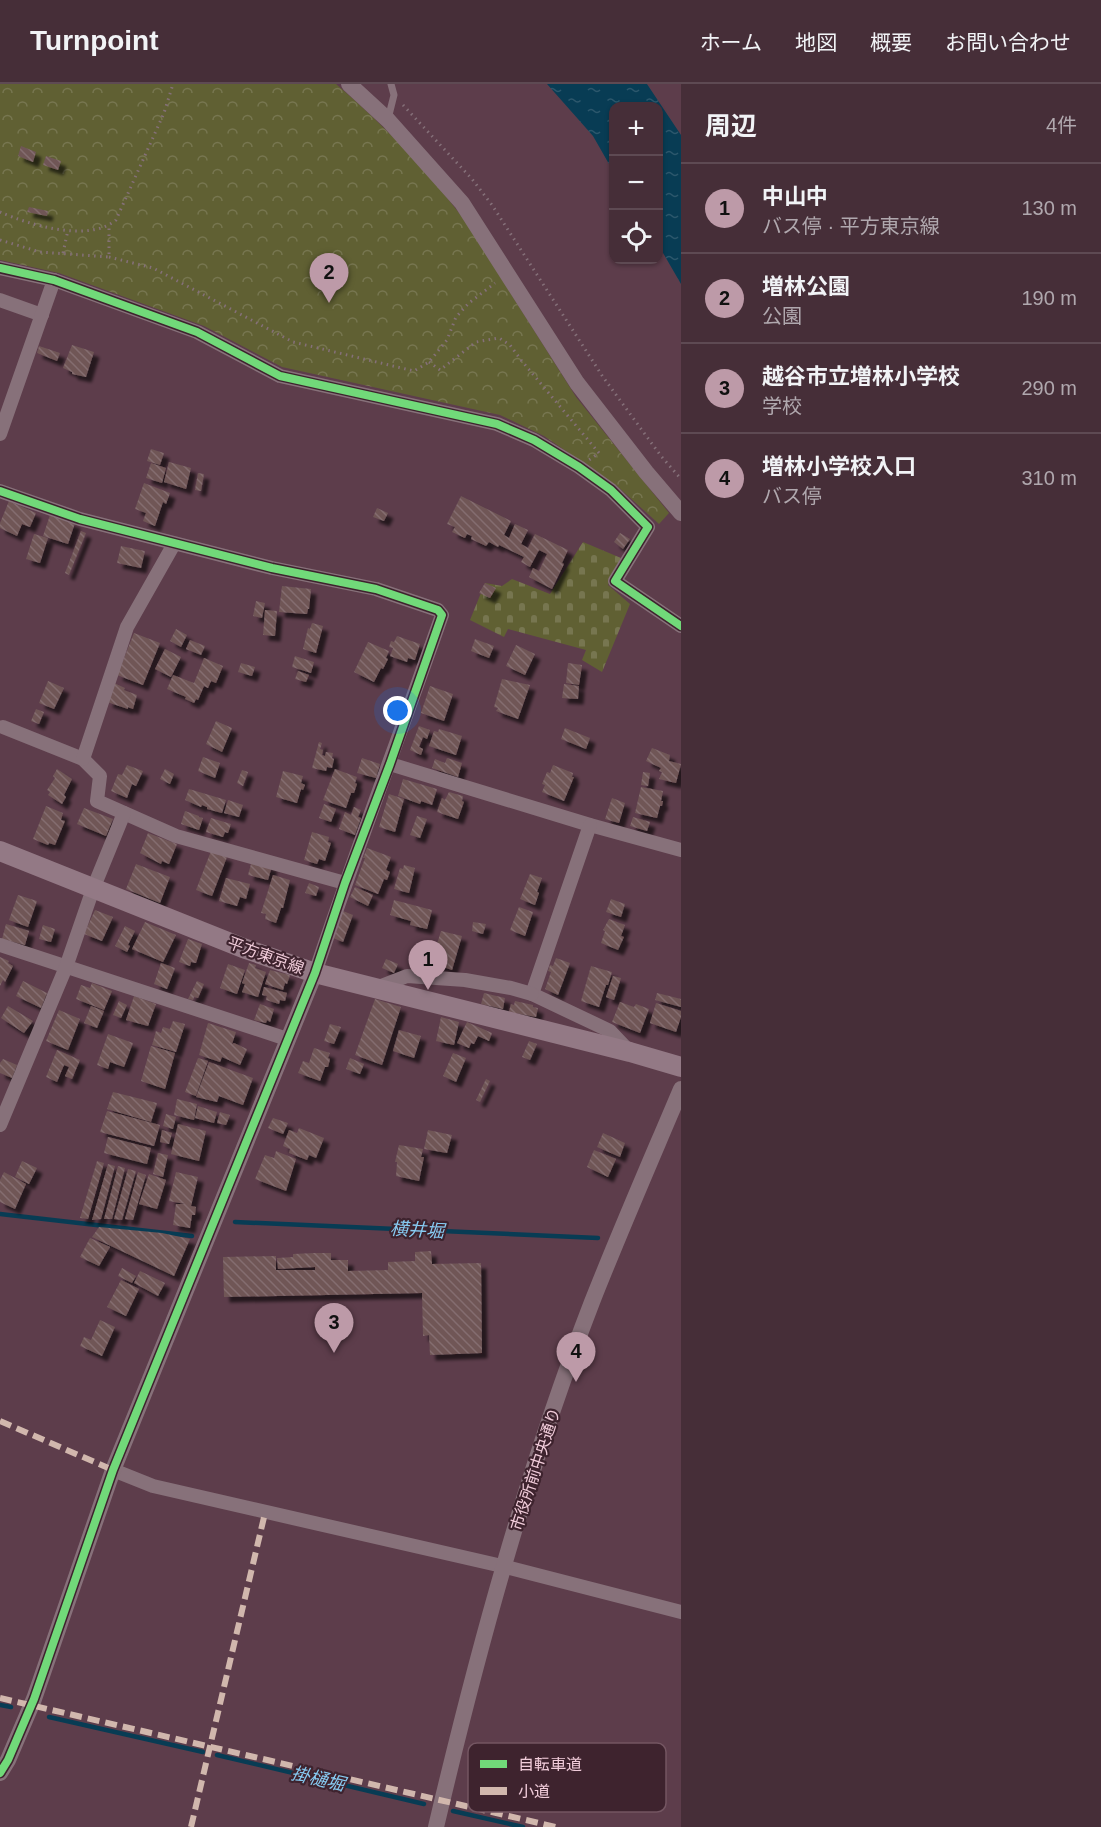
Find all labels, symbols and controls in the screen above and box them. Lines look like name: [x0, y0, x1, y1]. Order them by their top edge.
text: Turnpoint: [30, 25, 159, 56]
text: ホーム: [700, 31, 762, 54]
text: 地図: [795, 31, 837, 54]
text: 概要: [870, 31, 912, 54]
text: お問い合わせ: [945, 31, 1071, 54]
map controls: [609, 102, 663, 264]
button: +: [609, 102, 663, 156]
text: 周辺: [705, 111, 757, 141]
text: 4件: [1046, 114, 1077, 136]
button: −: [609, 156, 663, 210]
text: 中山中: [762, 184, 828, 209]
text: 1: [719, 197, 730, 219]
text: 130 m: [1021, 197, 1077, 219]
button: locate: [609, 210, 663, 264]
text: バス停 · 平方東京線: [762, 215, 940, 237]
pin: 2: [310, 254, 348, 303]
text: 増林公園: [762, 274, 850, 299]
text: 2: [719, 287, 730, 309]
text: 190 m: [1021, 287, 1077, 309]
text: 公園: [762, 305, 802, 327]
text: 越谷市立増林小学校: [762, 364, 960, 389]
text: 3: [719, 377, 730, 399]
text: 290 m: [1021, 377, 1077, 399]
text: 学校: [762, 395, 802, 417]
text: 増林小学校入口: [762, 454, 916, 479]
text: 4: [719, 467, 730, 489]
text: 310 m: [1021, 467, 1077, 489]
text: バス停: [762, 485, 822, 507]
your location: [383, 696, 412, 725]
street label: 平方東京線: [225, 934, 306, 977]
pin: 1: [408, 940, 448, 990]
water label: 横井堀: [390, 1219, 447, 1242]
pin: 3: [314, 1304, 354, 1353]
pin: 4: [556, 1332, 596, 1382]
street label: 市役所前中央通り: [508, 1406, 563, 1533]
legend: [468, 1743, 666, 1812]
text: 自転車道: [518, 1756, 582, 1773]
water label: 掛樋堀: [289, 1763, 349, 1795]
text: 小道: [518, 1783, 550, 1800]

